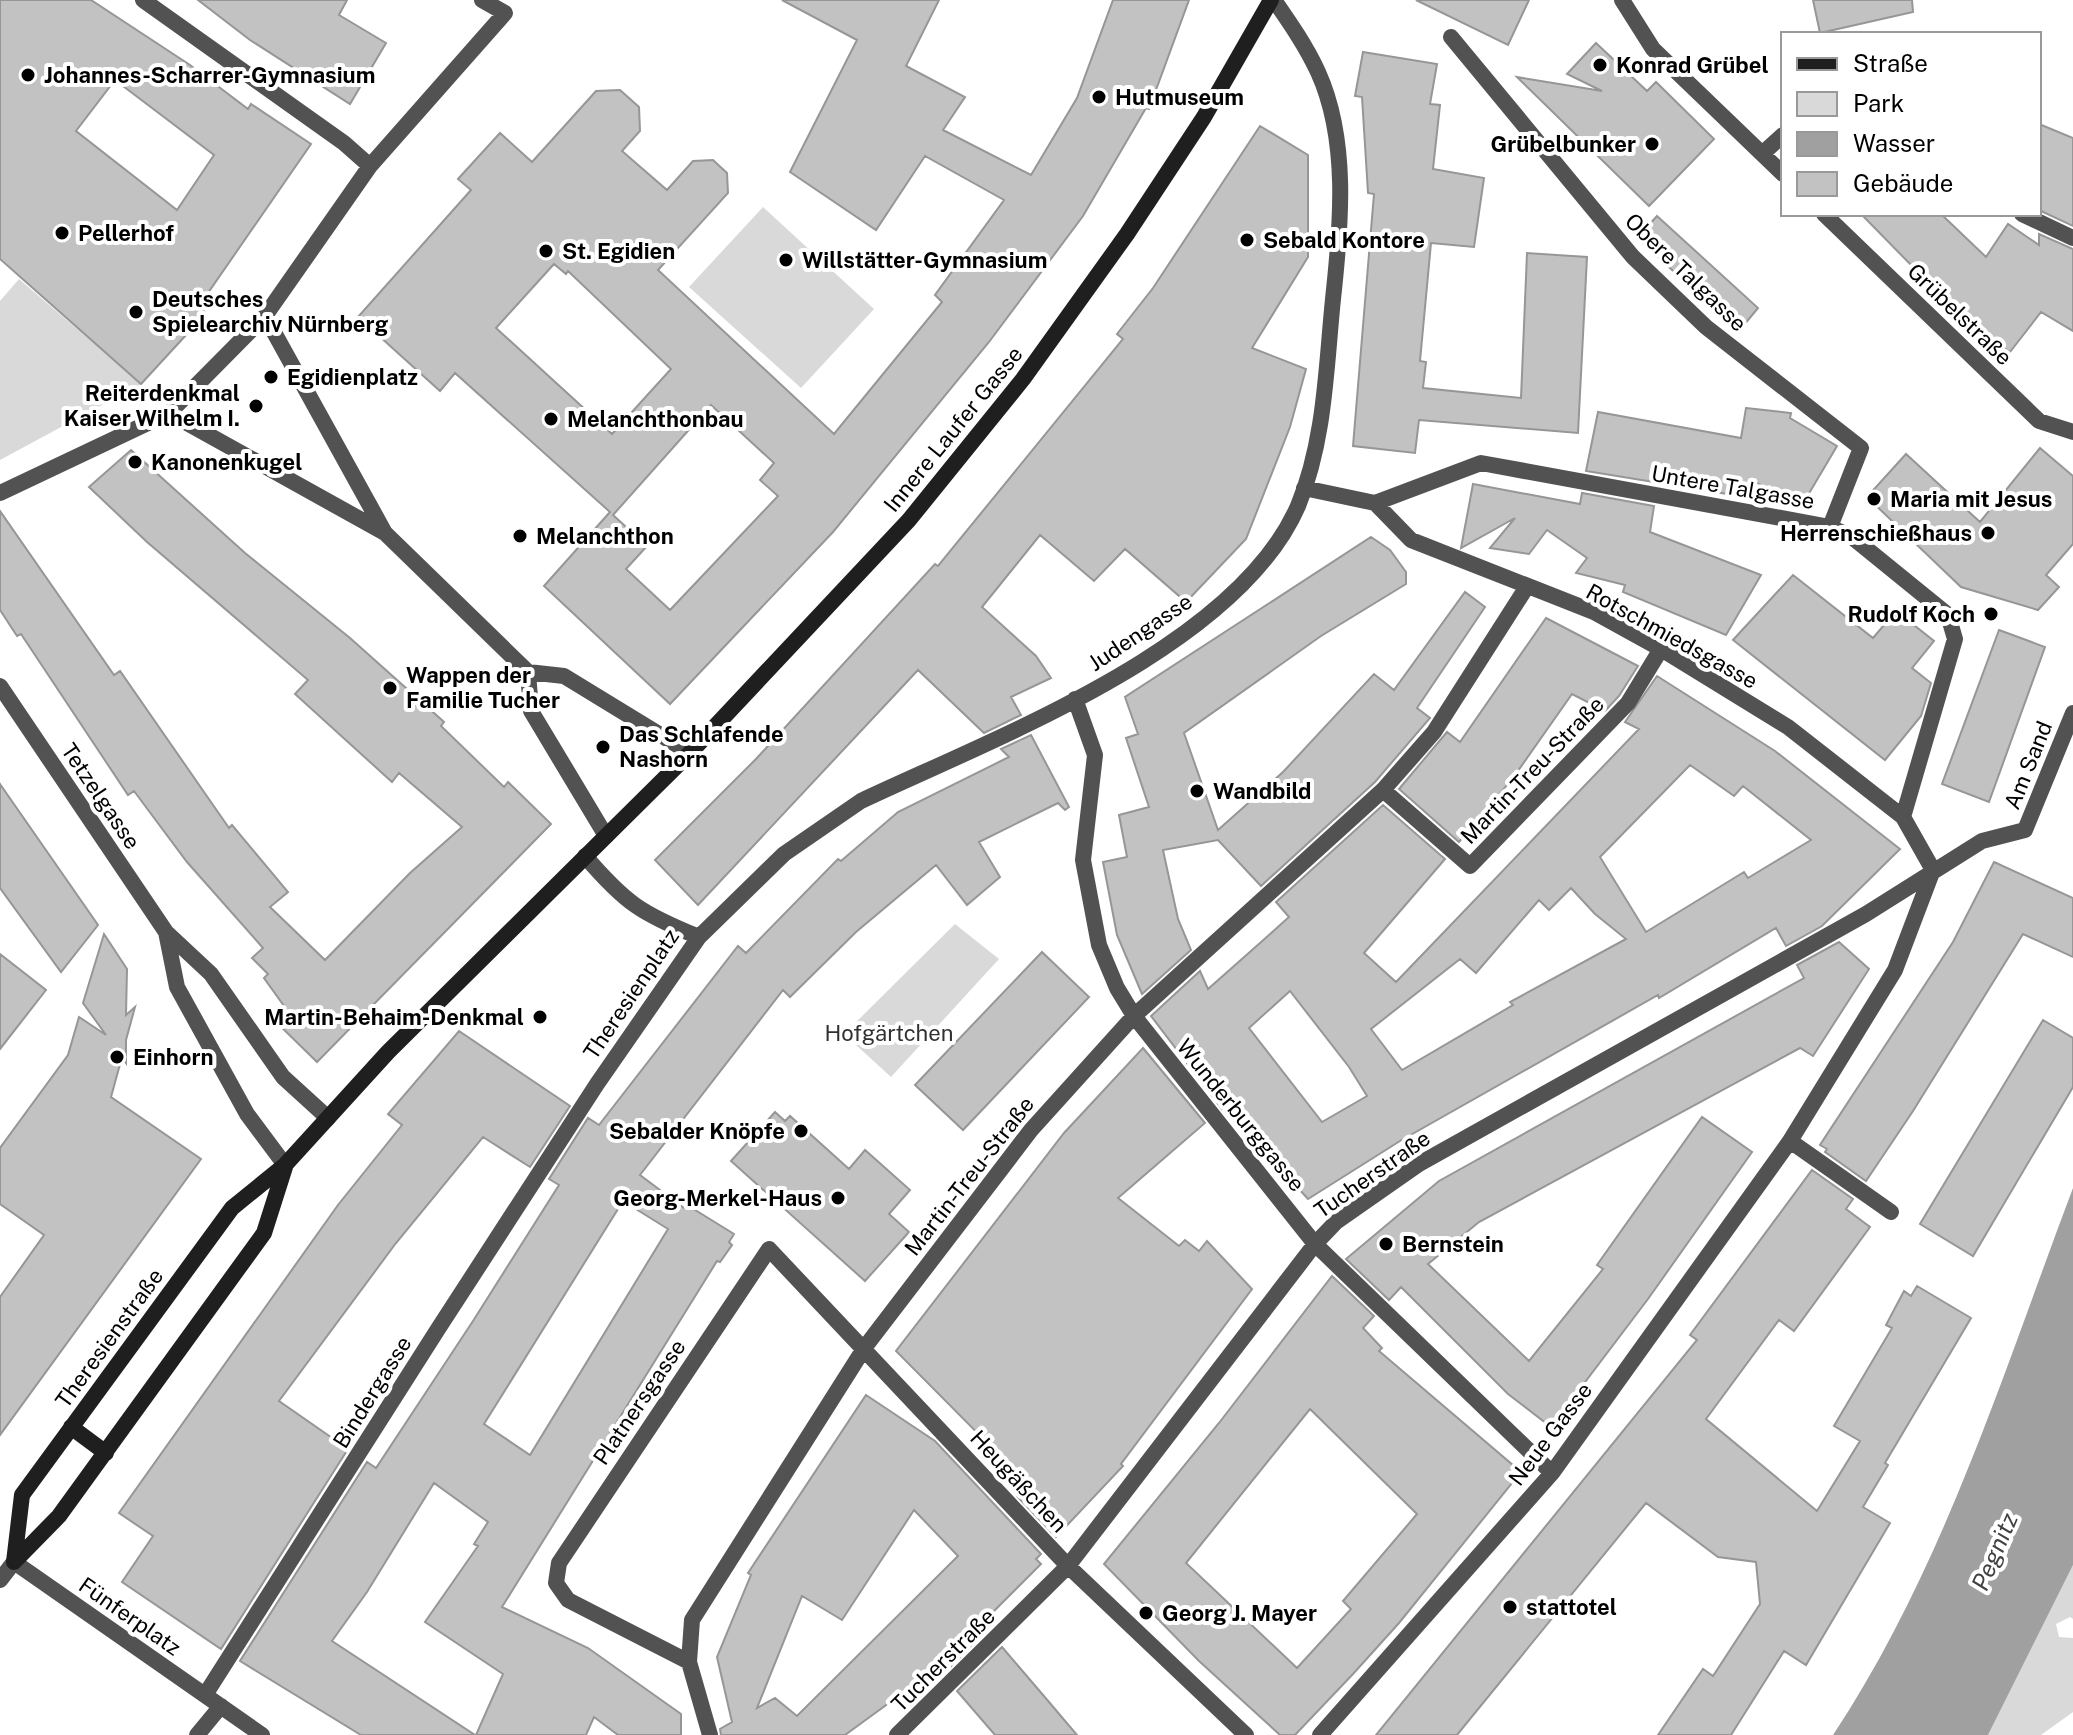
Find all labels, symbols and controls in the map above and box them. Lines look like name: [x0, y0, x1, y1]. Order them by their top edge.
legend: [1781, 32, 2041, 216]
text: Straße: [1853, 49, 1928, 77]
place label: Konrad Grübel: [1616, 52, 1769, 78]
marker: Konrad Grübel: [1591, 56, 1609, 74]
place label: Johannes-Scharrer-Gymnasium: [44, 62, 375, 88]
marker: Johannes-Scharrer-Gymnasium: [19, 66, 37, 84]
place label: Hutmuseum: [1115, 84, 1244, 110]
marker: Hutmuseum: [1090, 88, 1108, 106]
text: Park: [1853, 89, 1904, 117]
text: Wasser: [1853, 129, 1935, 157]
place label: Grübelbunker: [1490, 131, 1636, 157]
marker: Grübelbunker: [1643, 135, 1661, 153]
text: Gebäude: [1853, 169, 1953, 197]
street label: Obere Talgasse: [1620, 208, 1752, 336]
place label: Pellerhof: [78, 220, 174, 246]
marker: Pellerhof: [53, 224, 71, 242]
place label: Sebald Kontore: [1263, 227, 1425, 253]
marker: Sebald Kontore: [1238, 231, 1256, 249]
place label: St. Egidien: [562, 238, 675, 264]
marker: St. Egidien: [537, 242, 555, 260]
place label: Willstätter-Gymnasium: [802, 247, 1047, 273]
marker: Willstätter-Gymnasium: [777, 251, 795, 269]
street label: Grübelstraße: [1902, 258, 2018, 370]
place label: Deutsches Spielearchiv Nürnberg: [152, 286, 388, 337]
marker: Deutsches Spielearchiv Nürnberg: [127, 303, 145, 321]
street label: Innere Laufer Gasse: [878, 341, 1028, 517]
place label: Egidienplatz: [287, 364, 418, 390]
marker: Egidienplatz: [262, 368, 280, 386]
place label: Reiterdenkmal Kaiser Wilhelm I.: [64, 380, 240, 431]
marker: Reiterdenkmal Kaiser Wilhelm I.: [247, 397, 265, 415]
place label: Melanchthonbau: [567, 406, 744, 432]
marker: Melanchthonbau: [542, 410, 560, 428]
place label: Kanonenkugel: [151, 449, 303, 475]
marker: Kanonenkugel: [126, 453, 144, 471]
street label: Untere Talgasse: [1649, 460, 1817, 514]
place label: Maria mit Jesus: [1890, 486, 2052, 512]
marker: Maria mit Jesus: [1865, 490, 1883, 508]
place label: Herrenschießhaus: [1780, 520, 1972, 546]
place label: Melanchthon: [536, 523, 674, 549]
marker: Herrenschießhaus: [1979, 524, 1997, 542]
marker: Melanchthon: [511, 527, 529, 545]
street label: Rotschmiedsgasse: [1582, 578, 1762, 694]
street label: Judengasse: [1083, 588, 1197, 676]
place label: Rudolf Koch: [1848, 601, 1975, 627]
marker: Rudolf Koch: [1982, 605, 2000, 623]
place label: Wappen der Familie Tucher: [406, 662, 560, 713]
marker: Wappen der Familie Tucher: [381, 679, 399, 697]
street label: Martin-Treu-Straße: [1455, 691, 1609, 849]
street label: Am Sand: [1999, 717, 2057, 813]
place label: Das Schlafende Nashorn: [619, 721, 784, 772]
street label: Tetzelgasse: [56, 738, 146, 854]
marker: Das Schlafende Nashorn: [594, 738, 612, 756]
place label: Wandbild: [1213, 778, 1311, 804]
marker: Wandbild: [1188, 782, 1206, 800]
street label: Theresienplatz: [578, 924, 684, 1064]
place label: Martin-Behaim-Denkmal: [264, 1004, 524, 1030]
marker: Martin-Behaim-Denkmal: [531, 1008, 549, 1026]
park label: Hofgärtchen: [825, 1020, 953, 1046]
street label: Wunderburggasse: [1172, 1034, 1310, 1196]
place label: Einhorn: [133, 1044, 214, 1070]
marker: Einhorn: [108, 1048, 126, 1066]
street label: Martin-Treu-Straße: [899, 1091, 1039, 1261]
place label: Sebalder Knöpfe: [609, 1118, 785, 1144]
marker: Sebalder Knöpfe: [792, 1122, 810, 1140]
street label: Tucherstraße: [1309, 1125, 1435, 1223]
place label: Georg-Merkel-Haus: [613, 1185, 822, 1211]
marker: Georg-Merkel-Haus: [829, 1189, 847, 1207]
place label: Bernstein: [1402, 1231, 1504, 1257]
marker: Bernstein: [1377, 1235, 1395, 1253]
street label: Theresienstraße: [50, 1263, 168, 1413]
street label: Bindergasse: [327, 1331, 417, 1453]
street label: Platnersgasse: [587, 1334, 691, 1470]
street label: Neue Gasse: [1503, 1377, 1597, 1491]
street label: Heugäßchen: [965, 1425, 1073, 1537]
water label: Pegnitz: [1965, 1508, 2023, 1594]
street label: Fünferplatz: [74, 1571, 186, 1661]
place label: stattotel: [1526, 1594, 1617, 1620]
marker: stattotel: [1501, 1598, 1519, 1616]
place label: Georg J. Mayer: [1162, 1600, 1317, 1626]
street label: Tucherstraße: [886, 1603, 1000, 1717]
marker: Georg J. Mayer: [1137, 1604, 1155, 1622]

